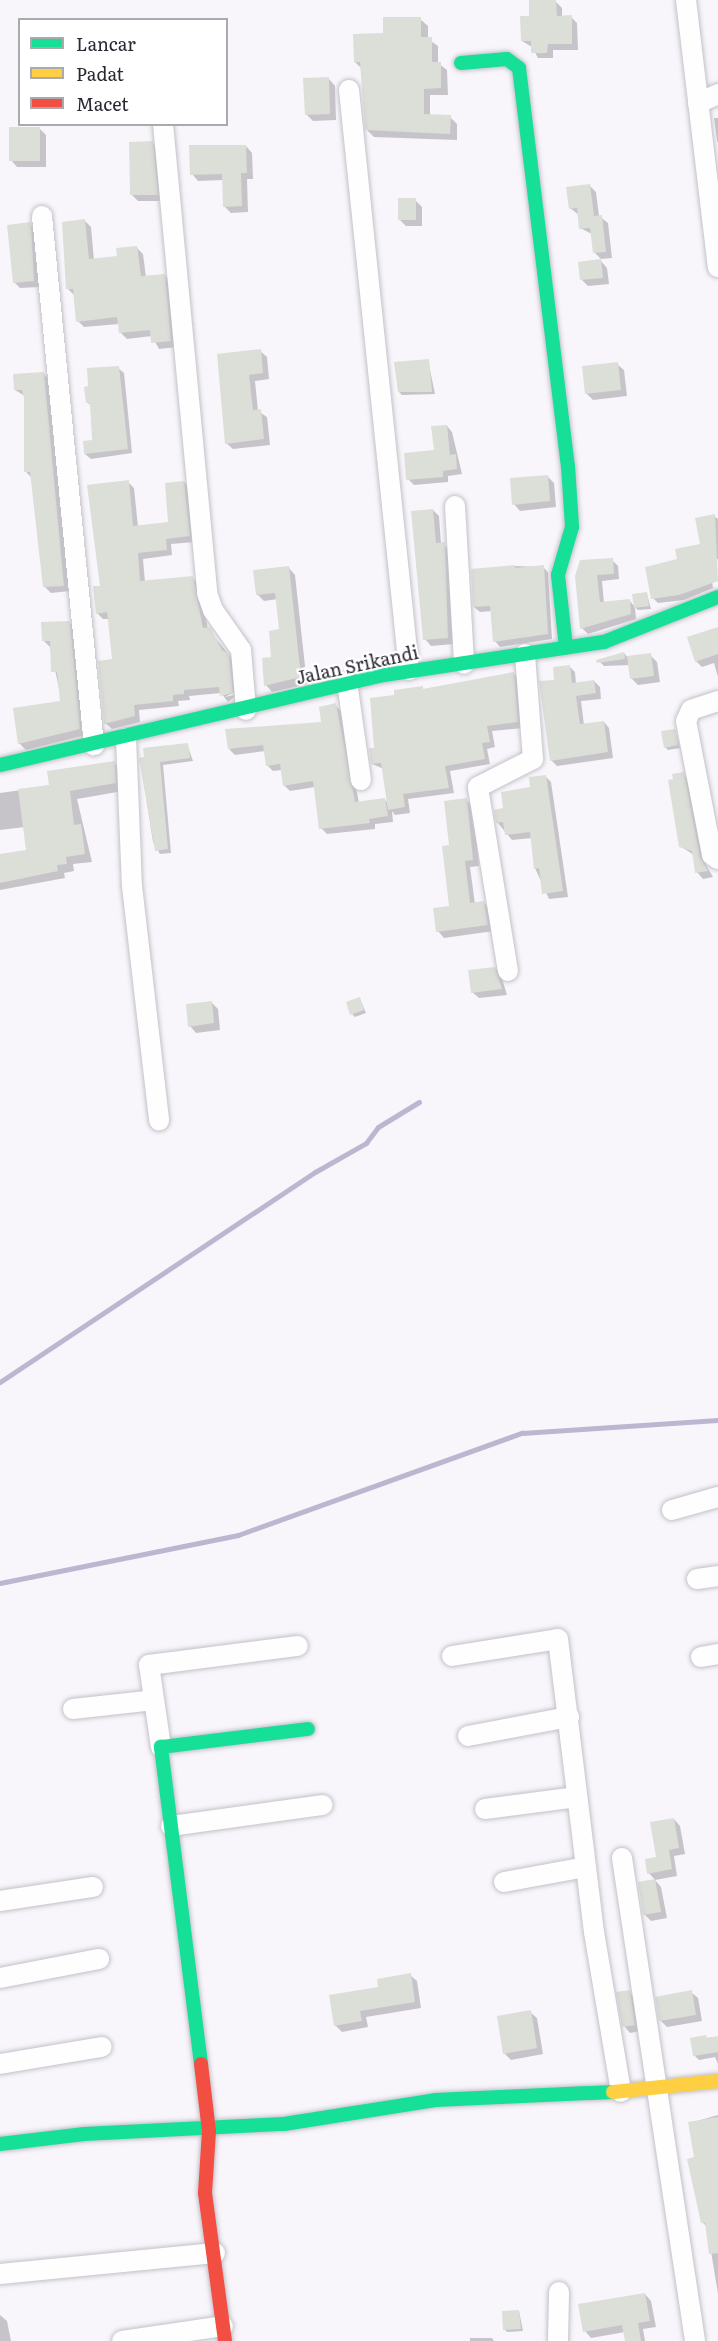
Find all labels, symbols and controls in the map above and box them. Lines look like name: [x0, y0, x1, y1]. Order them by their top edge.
legend: [18, 18, 228, 126]
text: Lancar: [76, 30, 136, 57]
text: Padat: [76, 60, 124, 87]
text: Macet: [76, 90, 129, 117]
street label: Jalan Srikandi: [294, 641, 420, 689]

